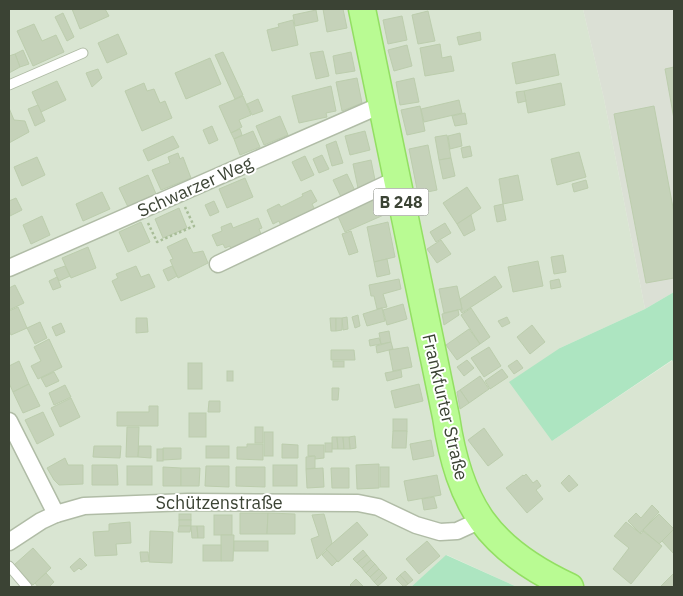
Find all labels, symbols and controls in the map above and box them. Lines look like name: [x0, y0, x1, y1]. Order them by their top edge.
street label: Schwarzer Weg: [134, 151, 256, 222]
road number: B 248: [374, 188, 428, 216]
street label: Frankfurter Straße: [417, 331, 474, 482]
street label: Schützenstraße: [155, 491, 283, 514]

